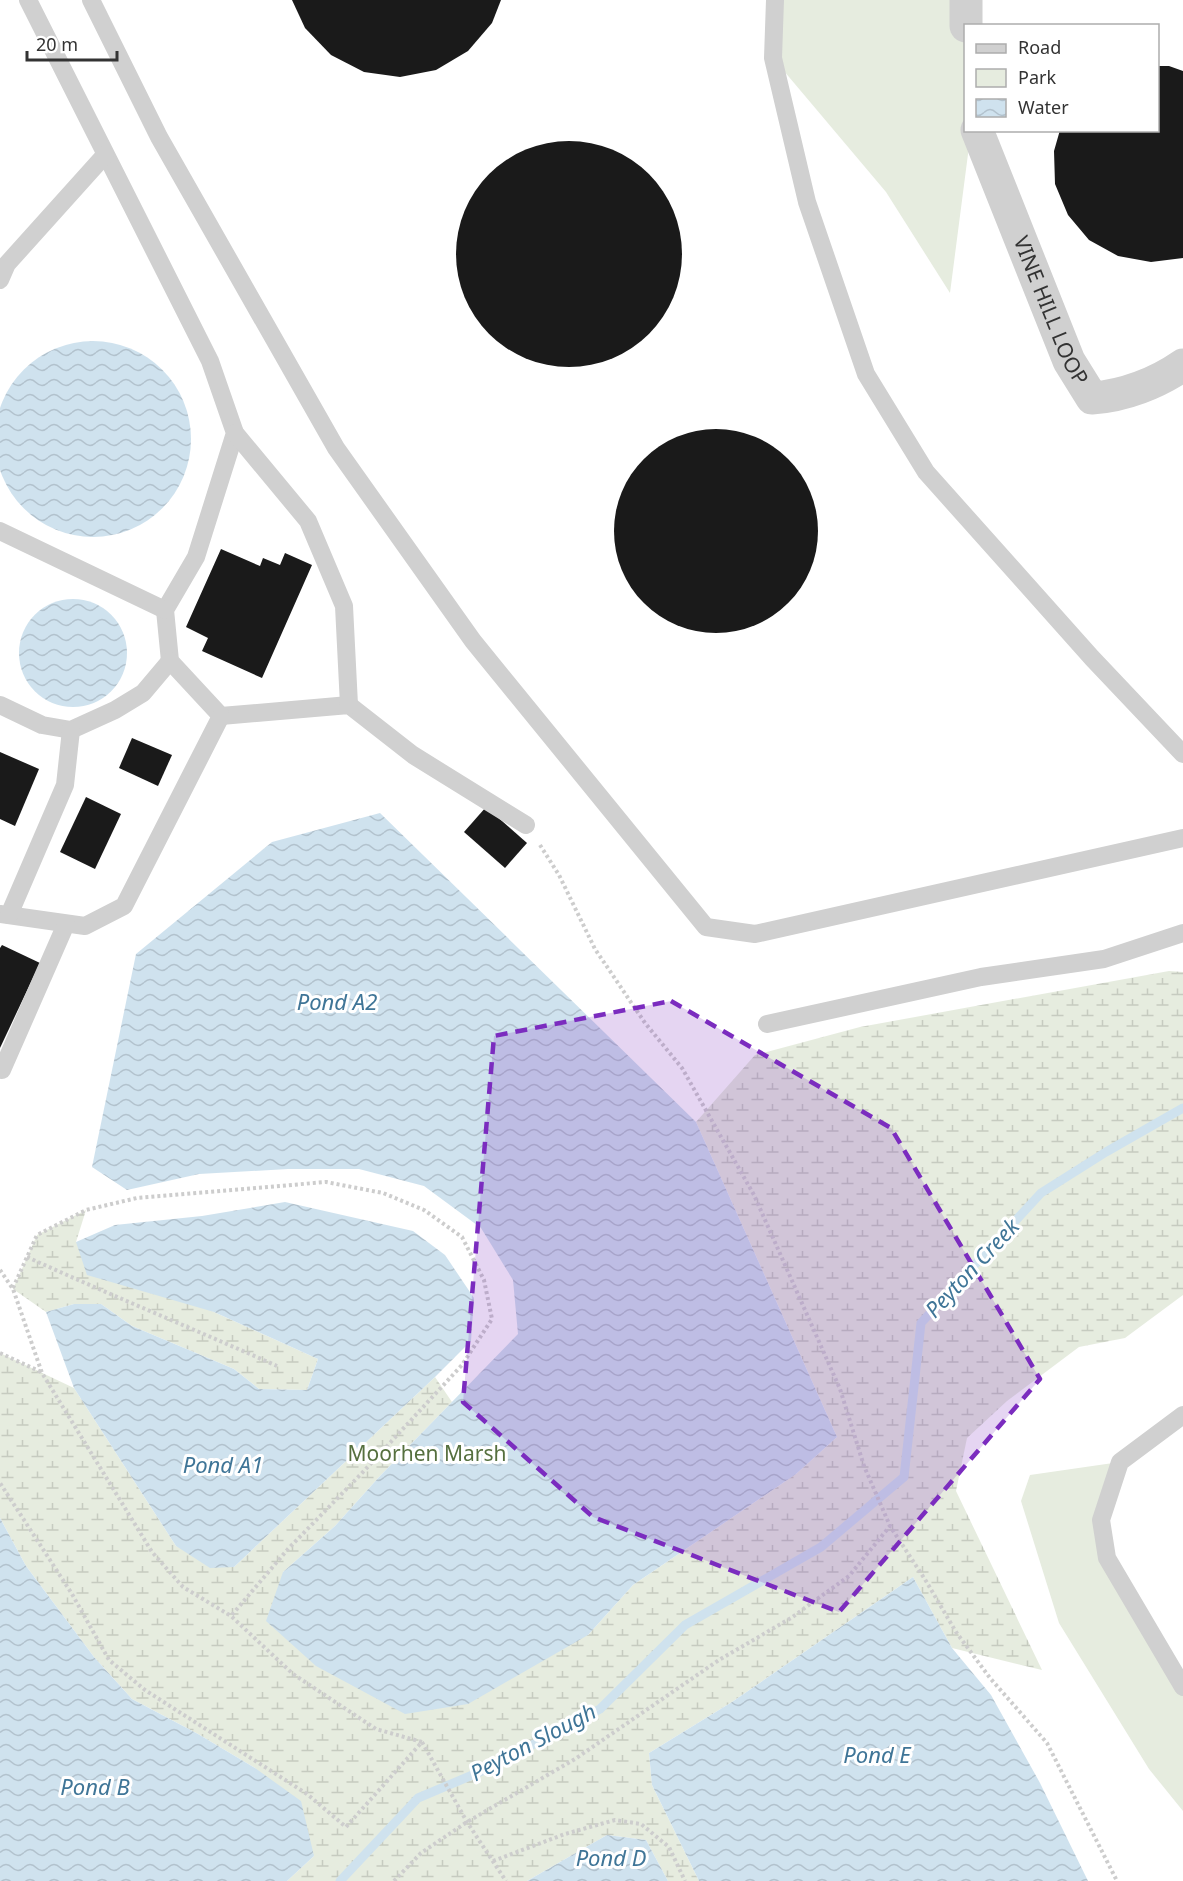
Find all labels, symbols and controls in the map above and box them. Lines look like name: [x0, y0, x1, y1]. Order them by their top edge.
scale bar: [27, 24, 117, 62]
legend: [964, 24, 1159, 132]
text: 20 m: [36, 32, 78, 56]
text: Road: [1018, 35, 1061, 59]
text: Park: [1018, 65, 1056, 89]
text: Water: [1018, 95, 1069, 119]
street label: VINE HILL LOOP: [1008, 232, 1095, 390]
water label: Pond A2: [297, 986, 377, 1016]
water label: Peyton Creek: [917, 1210, 1026, 1323]
park label: Moorhen Marsh: [348, 1439, 506, 1467]
water label: Pond A1: [183, 1449, 263, 1479]
water label: Peyton Slough: [464, 1695, 601, 1787]
water label: Pond E: [843, 1739, 912, 1769]
water label: Pond B: [60, 1771, 130, 1801]
water label: Pond D: [576, 1842, 646, 1872]

